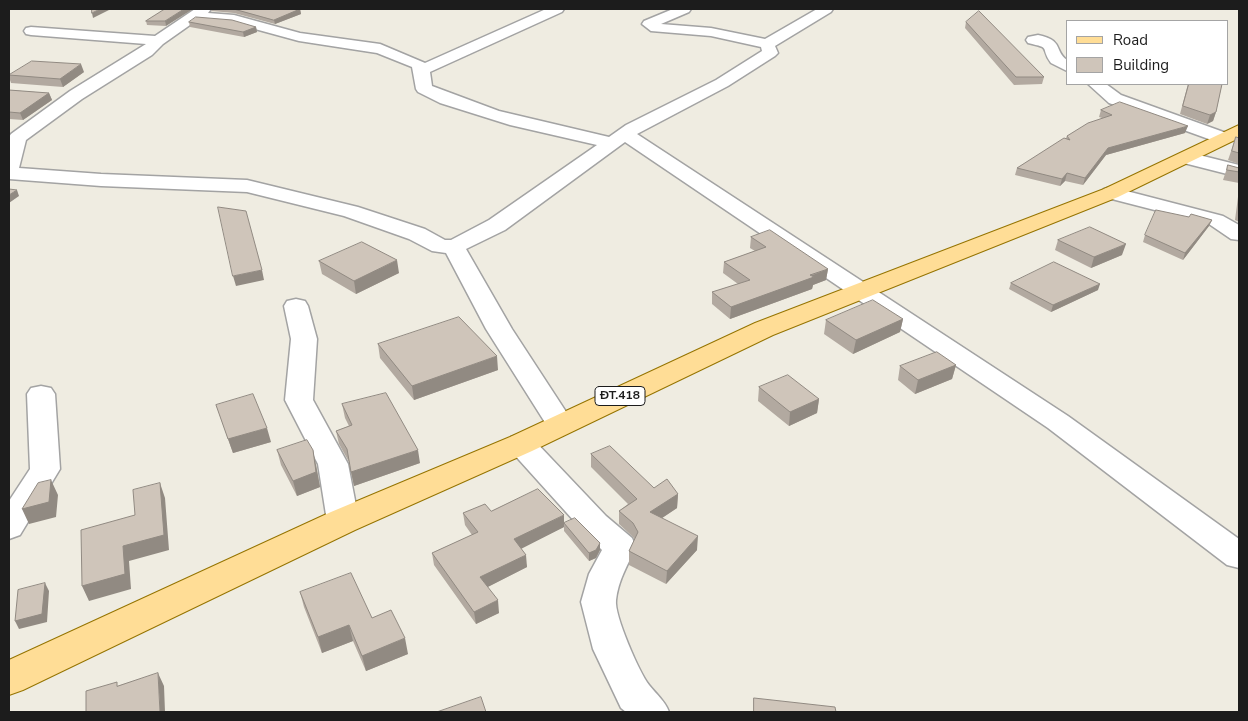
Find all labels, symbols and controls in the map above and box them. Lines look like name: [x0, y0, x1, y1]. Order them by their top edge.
legend: [1066, 20, 1228, 85]
text: Road: [1113, 30, 1148, 50]
text: Building: [1113, 55, 1169, 75]
road number: ĐT.418: [595, 386, 645, 406]

